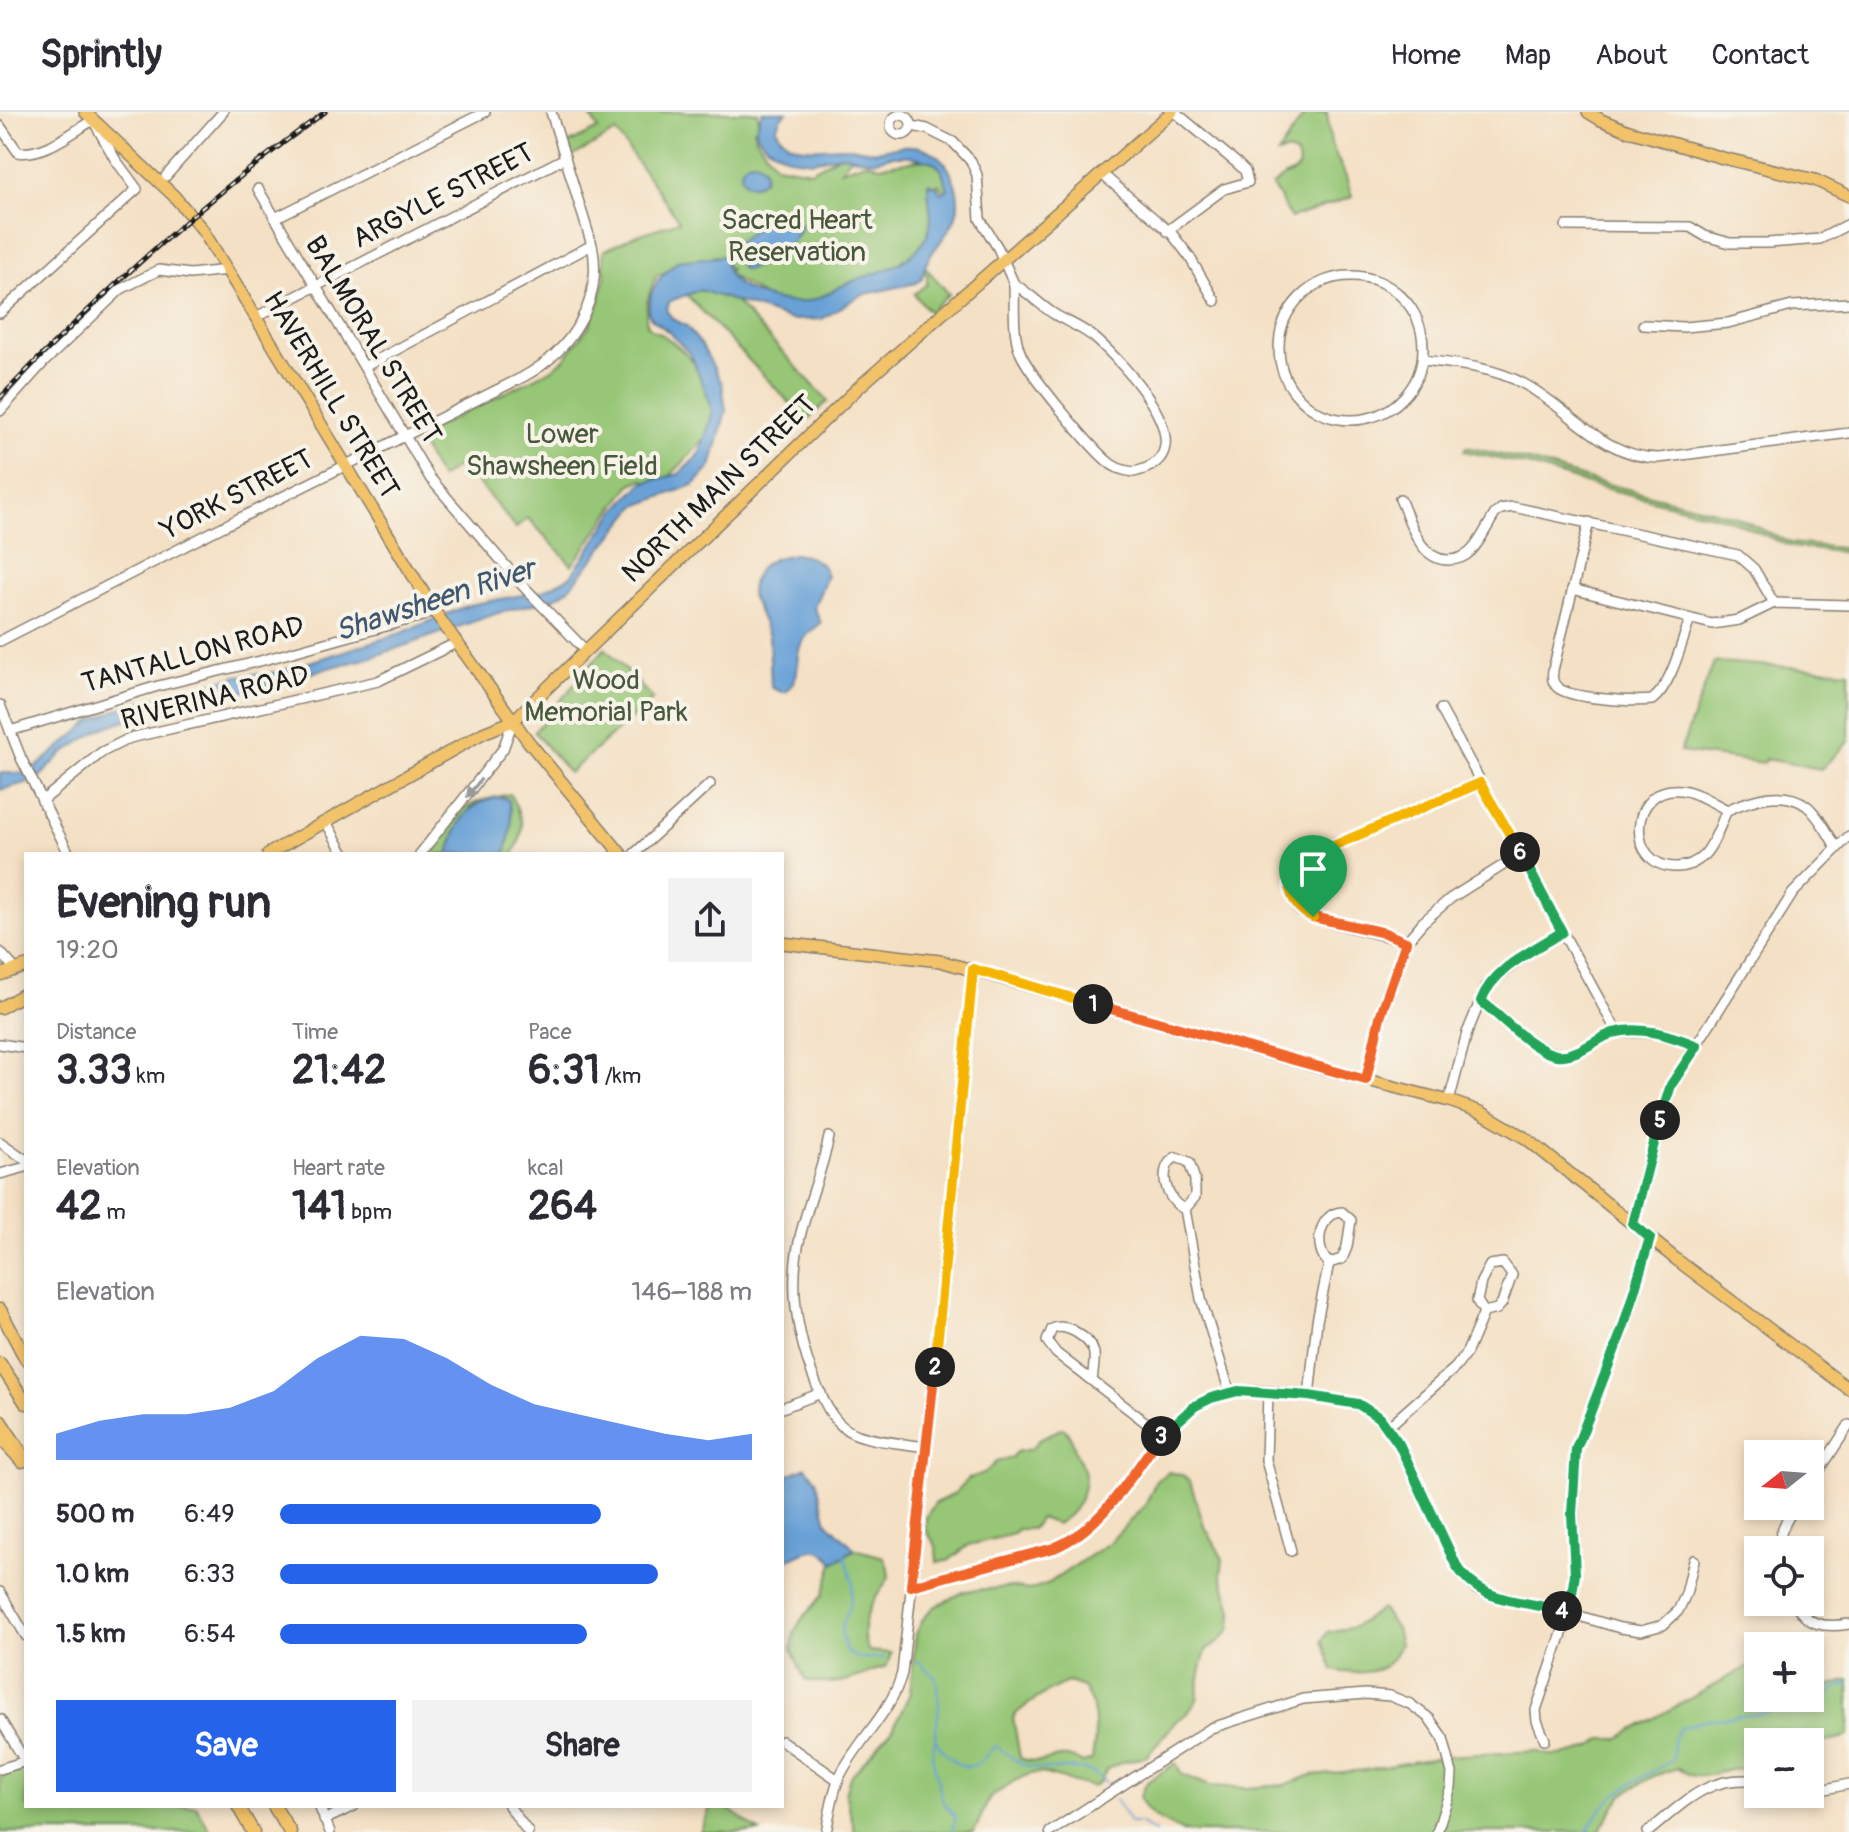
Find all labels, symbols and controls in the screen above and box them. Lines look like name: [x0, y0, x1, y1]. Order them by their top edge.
text: Sprintly: [40, 31, 162, 79]
text: Home: [1390, 38, 1461, 73]
text: Map: [1505, 38, 1551, 73]
text: About: [1595, 38, 1668, 73]
text: Contact: [1712, 38, 1809, 73]
street label: ARGYLE STREET: [347, 135, 539, 257]
park label: Sacred Heart Reservation: [721, 203, 873, 270]
street label: BALMORAL STREET: [297, 230, 449, 450]
street label: HAVERHILL STREET: [255, 285, 407, 505]
street label: NORTH MAIN STREET: [615, 387, 823, 591]
park label: Lower Shawsheen Field: [466, 417, 658, 484]
street label: YORK STREET: [154, 442, 319, 549]
water label: Shawsheen River: [330, 549, 543, 650]
street label: TANTALLON ROAD: [78, 608, 308, 702]
street label: RIVERINA ROAD: [117, 658, 313, 738]
park label: Wood Memorial Park: [524, 663, 688, 730]
one-way arrow: [466, 777, 482, 798]
pin: 6: [1500, 832, 1540, 872]
pin: [1279, 835, 1347, 917]
text: 6: [1514, 838, 1526, 866]
icon: arrive: [1291, 847, 1335, 891]
text: Evening run: [56, 876, 271, 931]
button: share: [668, 878, 752, 962]
text: 19:20: [56, 934, 119, 966]
pin: 1: [1073, 984, 1113, 1024]
text: 1: [1089, 990, 1097, 1018]
text: Distance: [56, 1018, 136, 1046]
text: Time: [292, 1018, 338, 1046]
text: Pace: [528, 1018, 572, 1046]
text: 3.33: [56, 1046, 132, 1095]
text: 21:42: [292, 1046, 386, 1095]
text: 6:31: [528, 1046, 600, 1095]
text: km: [132, 1062, 165, 1090]
text: /km: [600, 1062, 641, 1090]
pin: 5: [1640, 1100, 1680, 1140]
text: 5: [1654, 1106, 1666, 1134]
text: Elevation: [56, 1154, 140, 1182]
text: Heart rate: [292, 1154, 385, 1182]
text: kcal: [528, 1154, 564, 1182]
text: 42: [56, 1182, 102, 1231]
text: 141: [292, 1182, 346, 1231]
text: 264: [528, 1182, 597, 1231]
text: m: [102, 1198, 126, 1226]
text: bpm: [346, 1198, 392, 1226]
text: Elevation: [56, 1276, 155, 1308]
text: 146–188 m: [631, 1276, 752, 1308]
pin: 2: [915, 1347, 955, 1387]
text: 2: [929, 1353, 941, 1381]
pin: 3: [1141, 1416, 1181, 1456]
text: 3: [1155, 1422, 1167, 1450]
north arrow: [1744, 1440, 1824, 1520]
map controls: [1744, 1440, 1824, 1808]
text: 500 m: [56, 1498, 134, 1530]
text: 6:49: [184, 1498, 235, 1530]
button: locate: [1744, 1536, 1824, 1616]
text: 1.0 km: [56, 1558, 129, 1590]
text: 6:33: [184, 1558, 235, 1590]
pin: 4: [1542, 1591, 1582, 1631]
text: 4: [1556, 1597, 1568, 1625]
text: 1.5 km: [56, 1618, 126, 1650]
text: 6:54: [184, 1618, 235, 1650]
button: +: [1744, 1632, 1824, 1712]
button: Save: [56, 1700, 396, 1792]
button: Share: [412, 1700, 752, 1792]
button: −: [1744, 1728, 1824, 1808]

